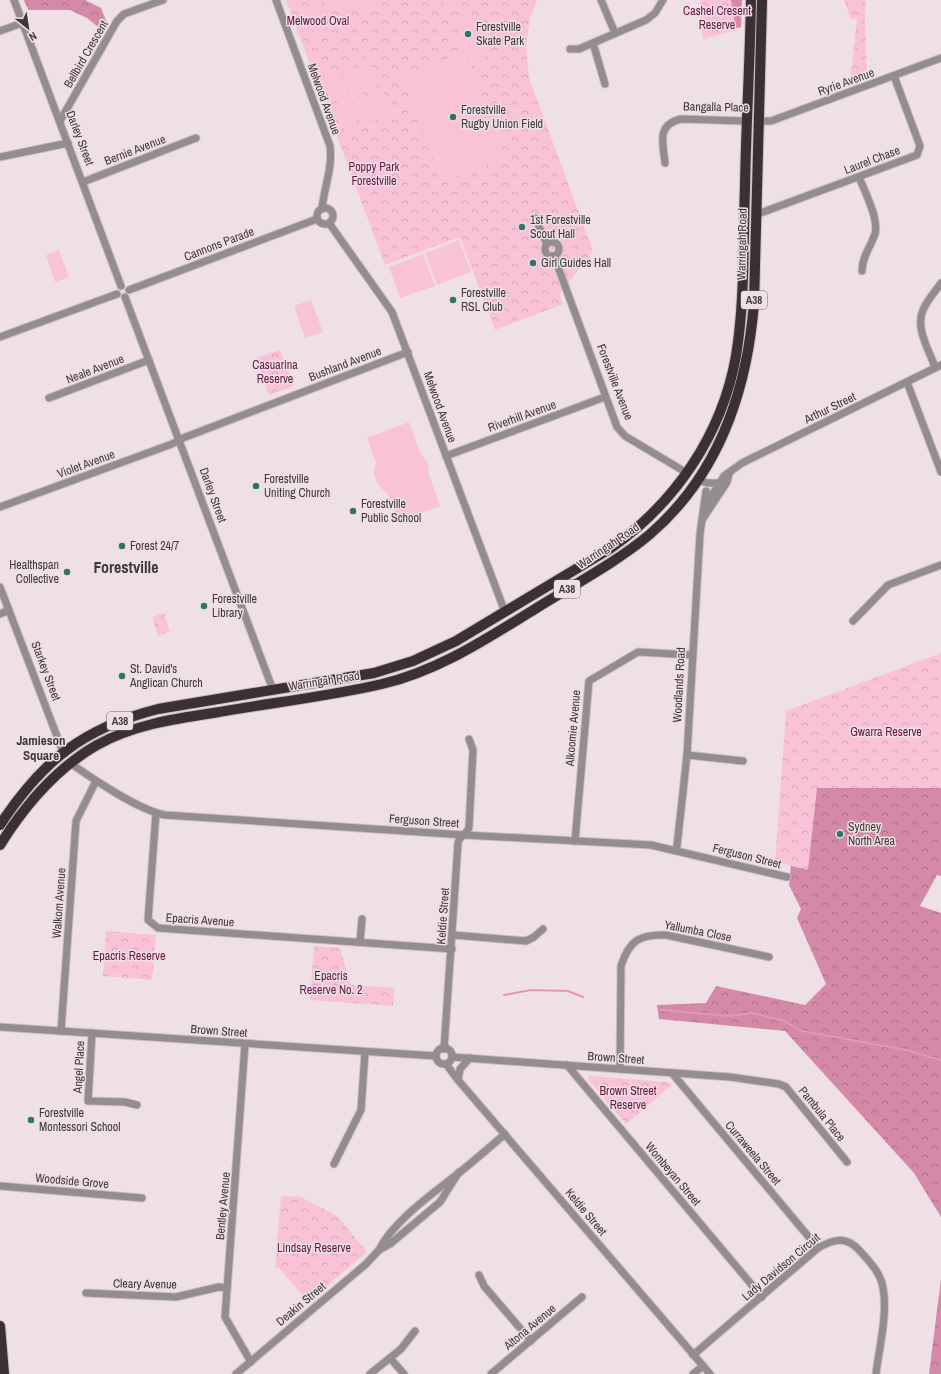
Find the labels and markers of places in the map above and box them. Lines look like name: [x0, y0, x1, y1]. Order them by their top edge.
place label: Forestville Skate Park: [476, 19, 524, 49]
marker: Forestville Skate Park: [463, 29, 473, 39]
place label: Forestville Rugby Union Field: [461, 102, 543, 132]
marker: Forestville Rugby Union Field: [448, 112, 458, 122]
place label: 1st Forestville Scout Hall: [530, 212, 591, 242]
marker: 1st Forestville Scout Hall: [517, 222, 527, 232]
place label: Girl Guides Hall: [541, 255, 611, 271]
marker: Girl Guides Hall: [528, 258, 538, 268]
place label: Forestville RSL Club: [461, 285, 506, 315]
marker: Forestville RSL Club: [448, 295, 458, 305]
place label: Forestville Uniting Church: [264, 471, 330, 501]
marker: Forestville Uniting Church: [251, 481, 261, 491]
place label: Forestville Public School: [361, 496, 421, 526]
marker: Forestville Public School: [348, 506, 358, 516]
place label: Forest 24/7: [130, 538, 180, 554]
marker: Forest 24/7: [117, 541, 127, 551]
place label: Healthspan Collective: [9, 557, 59, 587]
marker: Healthspan Collective: [62, 567, 72, 577]
place label: Forestville Library: [212, 591, 257, 621]
marker: Forestville Library: [199, 601, 209, 611]
place label: St. David's Anglican Church: [129, 661, 203, 691]
marker: St. David's Anglican Church: [117, 671, 127, 681]
place label: Sydney North Area: [848, 819, 896, 849]
marker: Sydney North Area: [835, 829, 845, 839]
place label: Forestville Montessori School: [39, 1105, 121, 1135]
marker: Forestville Montessori School: [26, 1115, 36, 1125]

